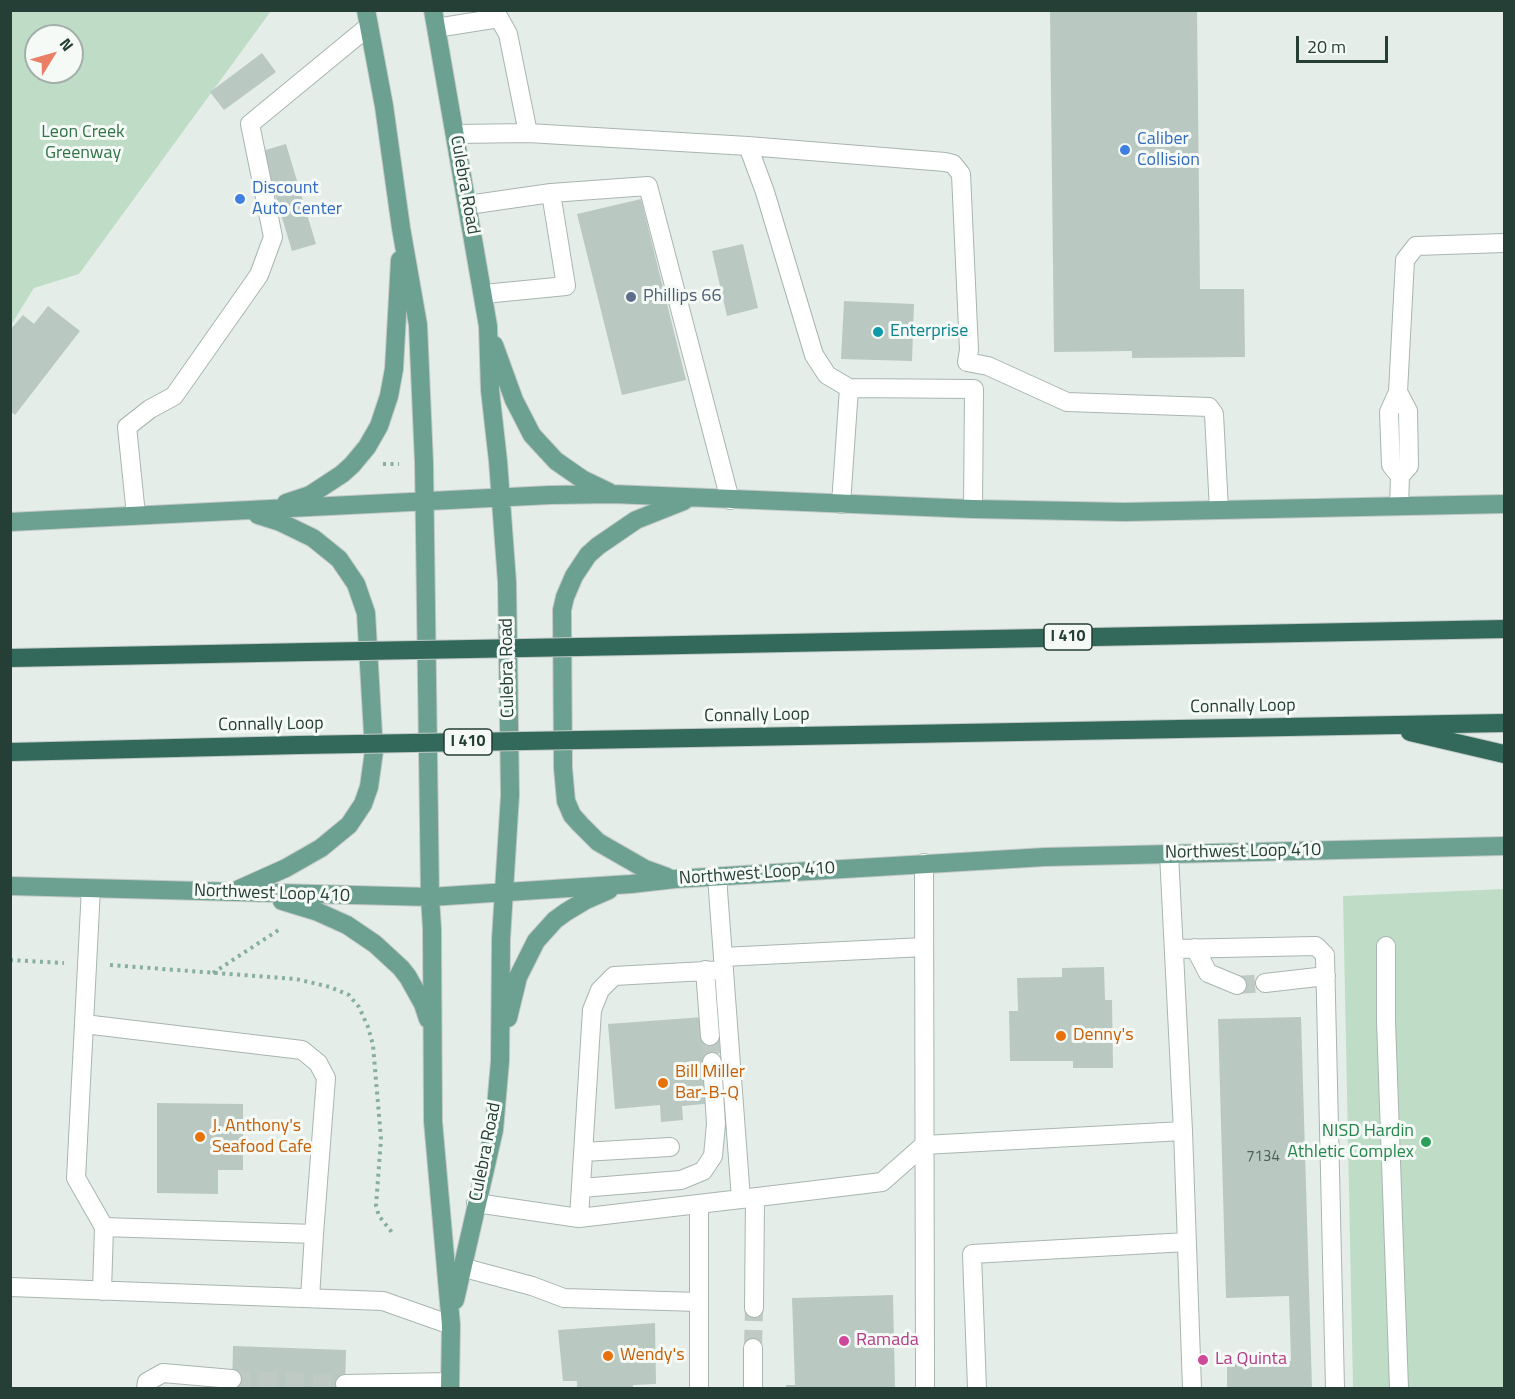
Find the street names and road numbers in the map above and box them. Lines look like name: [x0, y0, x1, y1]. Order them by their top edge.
street label: Culebra Road: [445, 134, 483, 236]
street label: Culebra Road: [496, 618, 520, 718]
road number: I 410: [1044, 624, 1092, 650]
street label: Connally Loop: [1190, 695, 1296, 719]
street label: Connally Loop: [704, 704, 810, 728]
street label: Connally Loop: [218, 713, 324, 737]
road number: I 410: [444, 729, 492, 755]
street label: Northwest Loop 410: [1165, 840, 1321, 864]
street label: Northwest Loop 410: [678, 858, 836, 890]
street label: Northwest Loop 410: [194, 880, 350, 908]
street label: Culebra Road: [466, 1101, 506, 1203]

